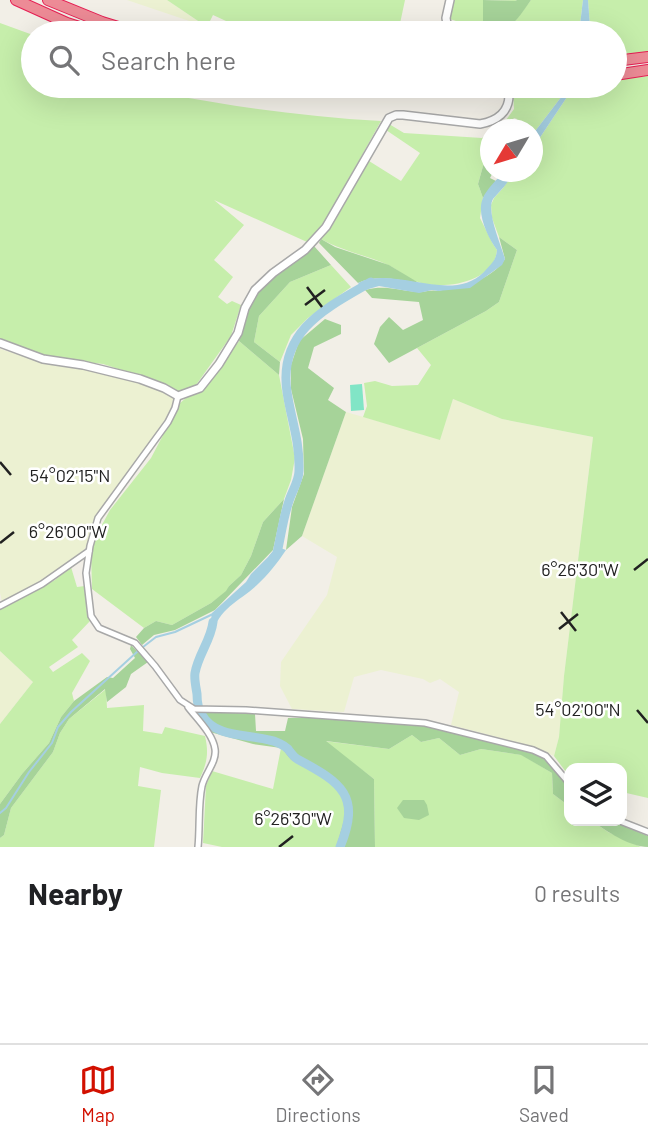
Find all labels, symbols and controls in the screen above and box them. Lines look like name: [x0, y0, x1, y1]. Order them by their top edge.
search box: [21, 21, 627, 98]
icon: search: [45, 41, 83, 79]
text: Search here: [101, 44, 236, 75]
north arrow: [480, 119, 543, 182]
text: 54°02'15"N: [30, 464, 110, 486]
text: 6°26'00"W: [29, 520, 107, 542]
text: 6°26'30"W: [541, 558, 619, 580]
text: 54°02'00"N: [535, 698, 621, 720]
map controls: [564, 763, 627, 826]
button: layers: [564, 763, 627, 826]
text: 6°26'30"W: [254, 807, 332, 829]
text: Nearby: [28, 875, 123, 911]
text: 0 results: [534, 879, 620, 907]
tab: Map: [79, 1061, 117, 1126]
tab: Directions: [276, 1061, 361, 1126]
tab: Saved: [519, 1061, 569, 1126]

